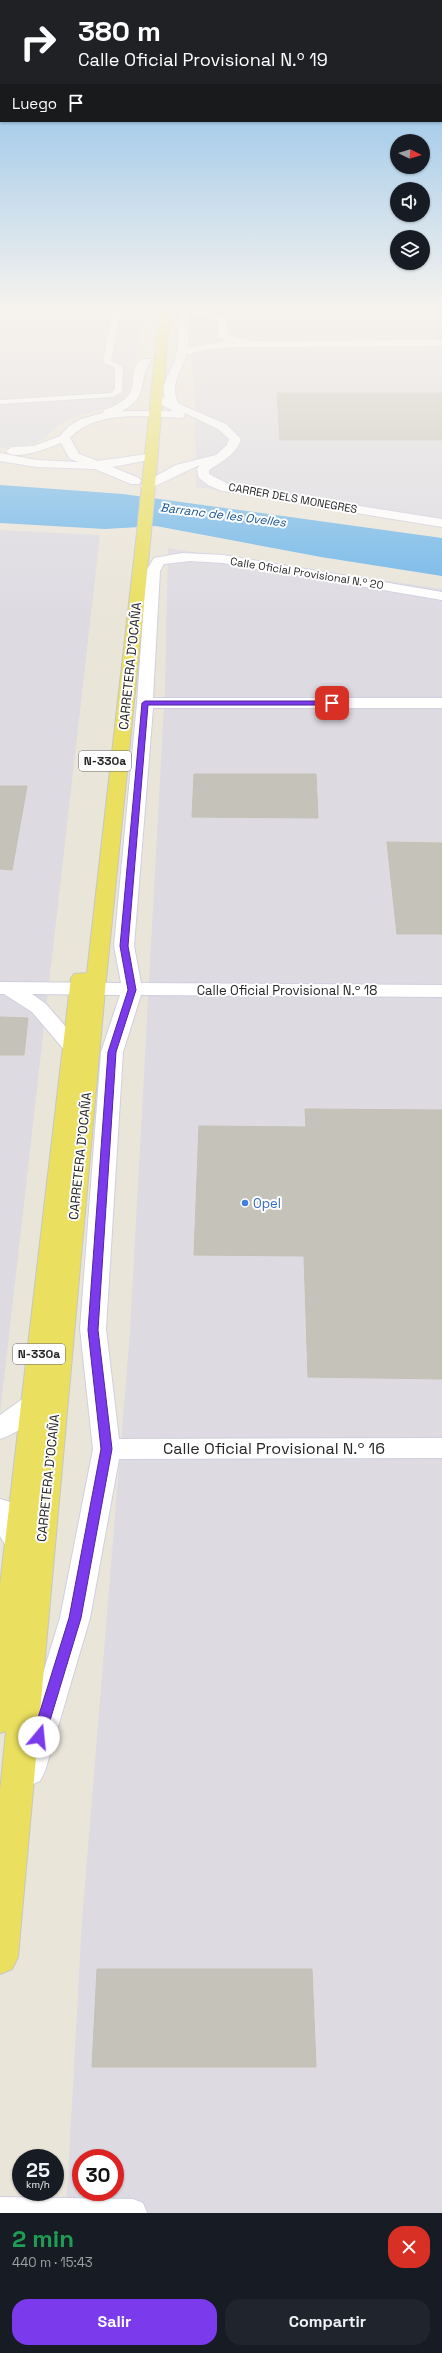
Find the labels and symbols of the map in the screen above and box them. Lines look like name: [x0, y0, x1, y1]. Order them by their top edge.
north arrow: [390, 134, 430, 174]
street label: CARRER DELS MONEGRES: [228, 480, 359, 516]
water label: Barranc de les Ovelles: [159, 499, 287, 531]
street label: Calle Oficial Provisional N.º 20: [229, 554, 385, 592]
street label: CARRETERA D'OCAÑA: [115, 601, 145, 731]
pin: [315, 686, 349, 720]
road number: N-330a: [79, 751, 131, 771]
street label: Calle Oficial Provisional N.º 18: [197, 982, 377, 999]
street label: CARRETERA D'OCAÑA: [65, 1091, 95, 1221]
place label: Opel: [253, 1195, 281, 1212]
marker: Opel: [240, 1198, 250, 1208]
road number: N-330a: [13, 1344, 65, 1364]
street label: CARRETERA D'OCAÑA: [33, 1413, 63, 1543]
street label: Calle Oficial Provisional N.º 16: [163, 1438, 385, 1459]
position arrow: [18, 1716, 60, 1758]
speed limit sign: 30: [72, 2149, 124, 2201]

